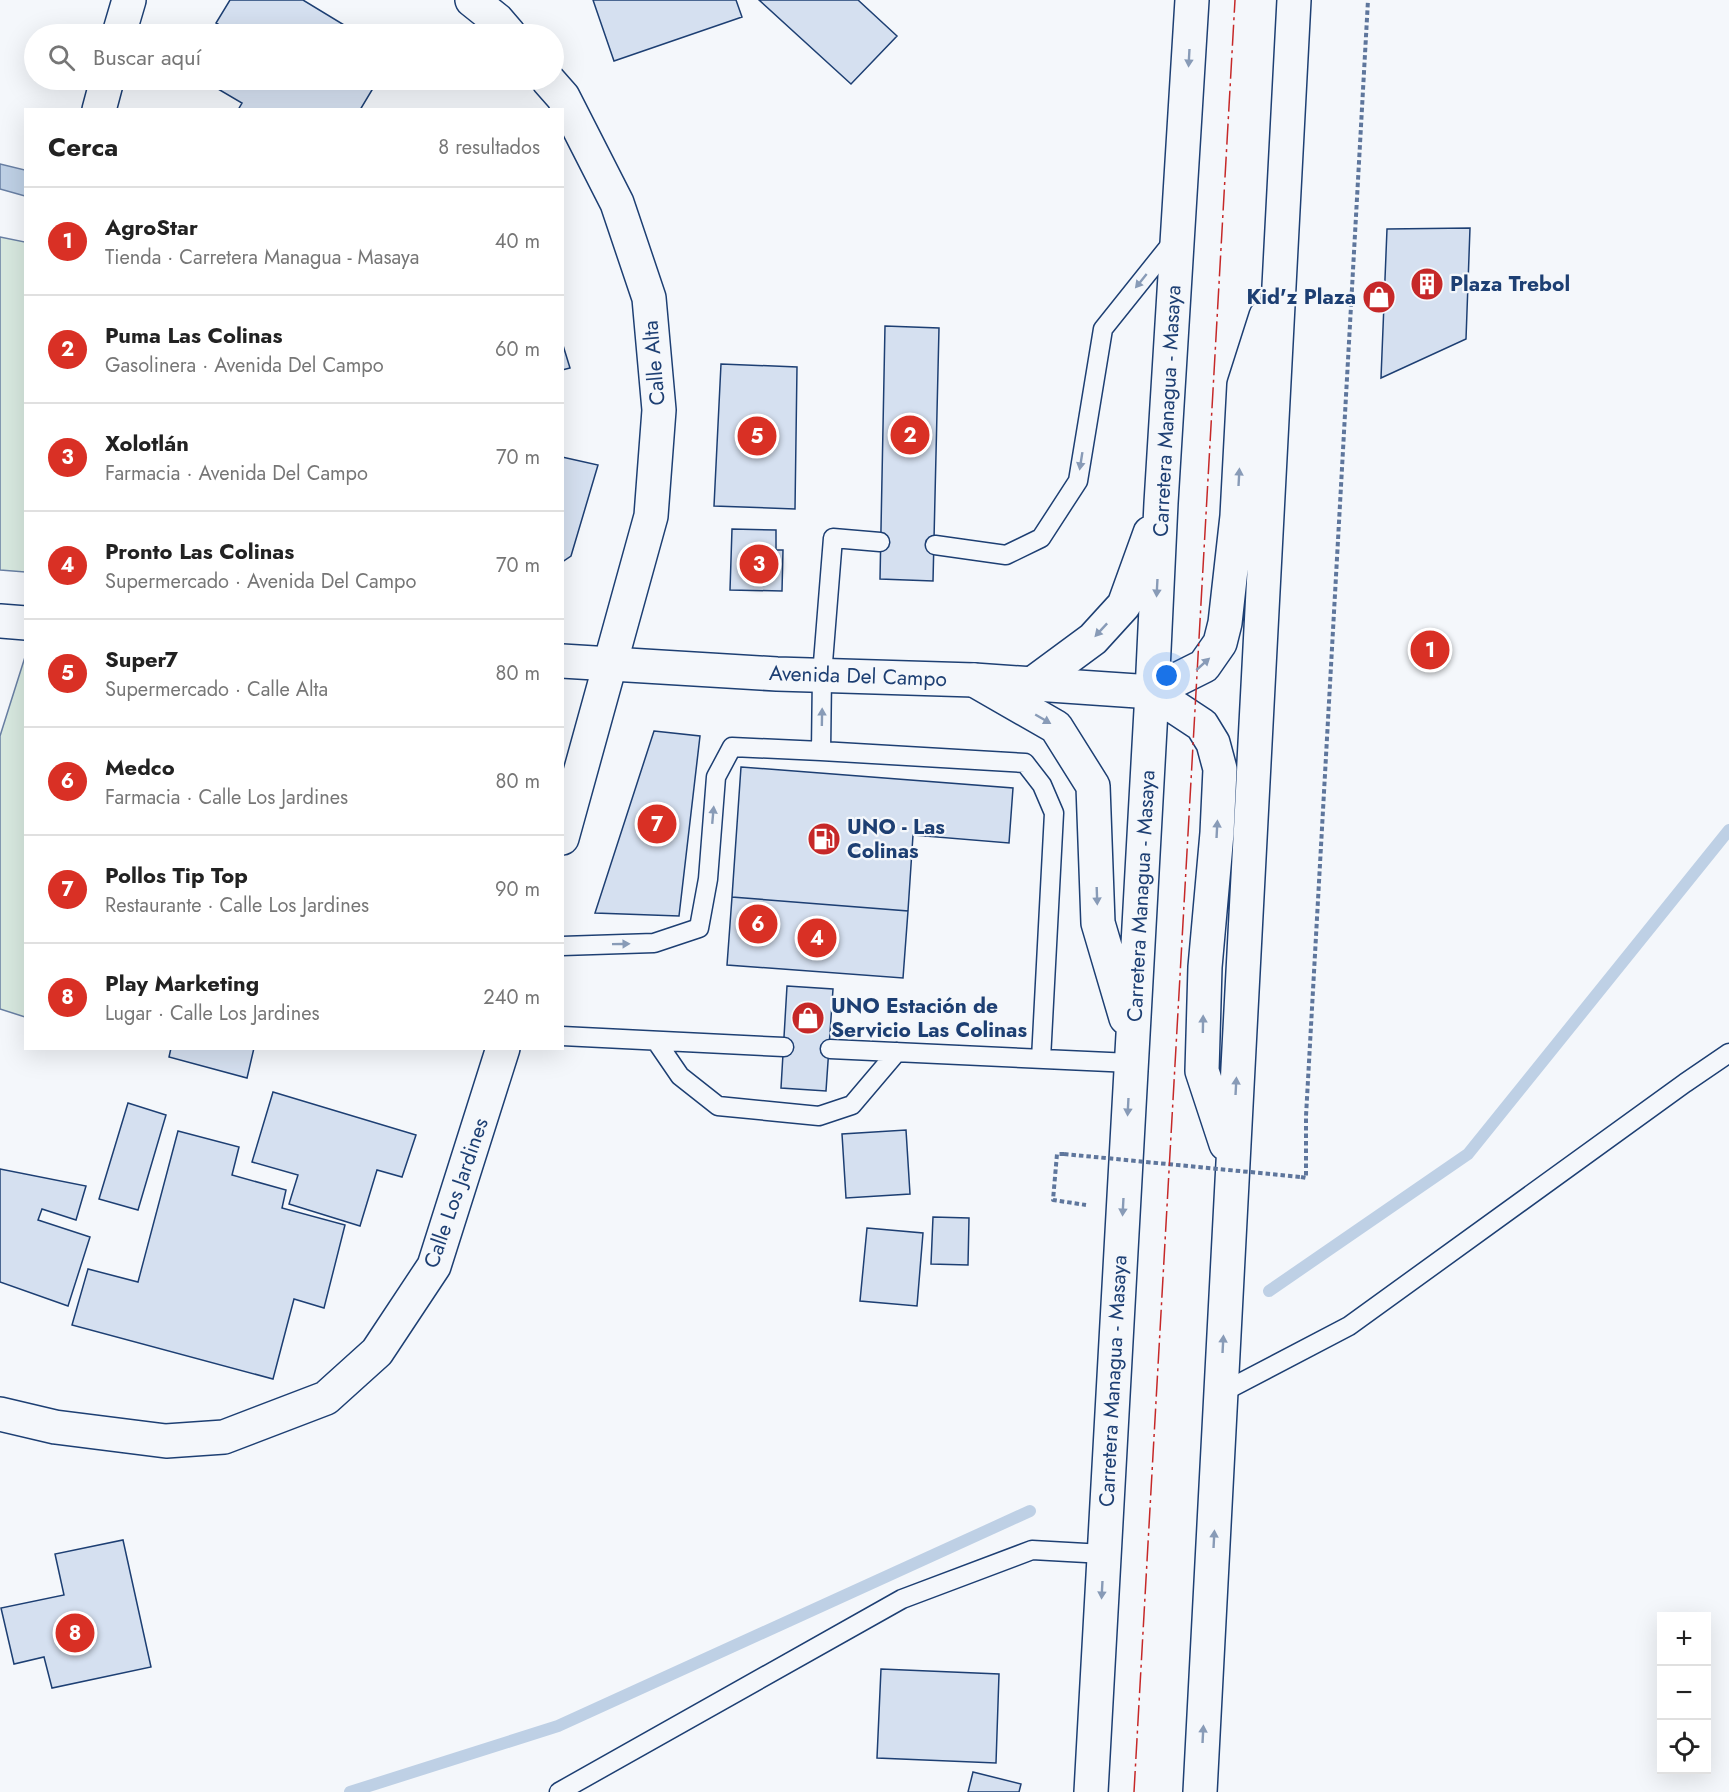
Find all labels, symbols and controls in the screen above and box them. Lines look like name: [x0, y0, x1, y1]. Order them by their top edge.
search box: [24, 24, 564, 90]
icon: search: [45, 41, 78, 74]
text: Buscar aquí: [93, 41, 201, 73]
one-way arrow: [1184, 49, 1193, 68]
text: Cerca: [48, 128, 118, 166]
text: 8 resultados: [438, 133, 540, 162]
text: AgroStar: [105, 211, 198, 243]
text: 1: [62, 227, 73, 256]
text: 40 m: [495, 227, 540, 256]
text: Tienda · Carretera Managua - Masaya: [105, 243, 419, 272]
building icon: Plaza Trebol: [1409, 266, 1445, 302]
place label: Plaza Trebol: [1450, 269, 1570, 299]
one-way arrow: [1135, 273, 1148, 289]
shop icon: Kid'z Plaza: [1361, 279, 1397, 315]
place label: Kid'z Plaza: [1247, 282, 1356, 312]
street label: Carretera Managua - Masaya: [1145, 284, 1189, 538]
text: Puma Las Colinas: [105, 319, 282, 351]
street label: Calle Alta: [635, 319, 673, 407]
text: 2: [61, 335, 74, 364]
text: 60 m: [495, 335, 540, 364]
text: Gasolinera · Avenida Del Campo: [105, 351, 384, 380]
pin: 2: [890, 412, 930, 458]
pin: 5: [738, 414, 777, 458]
text: Xolotlán: [105, 427, 189, 459]
text: 3: [61, 443, 74, 472]
text: 70 m: [496, 443, 540, 472]
one-way arrow: [1077, 451, 1086, 470]
text: Farmacia · Avenida Del Campo: [105, 459, 368, 488]
one-way arrow: [1234, 467, 1244, 486]
text: Pronto Las Colinas: [105, 535, 294, 567]
pin: 3: [740, 542, 778, 586]
text: 4: [61, 551, 74, 580]
text: 70 m: [496, 551, 540, 580]
text: Supermercado · Avenida Del Campo: [105, 567, 416, 596]
one-way arrow: [1153, 579, 1162, 598]
one-way arrow: [1095, 622, 1108, 637]
pin: 1: [1410, 628, 1450, 672]
text: Super7: [105, 643, 178, 675]
one-way arrow: [1195, 657, 1210, 671]
street label: Avenida Del Campo: [769, 658, 947, 694]
text: 5: [61, 659, 74, 688]
text: 80 m: [495, 659, 540, 688]
your location: [1152, 661, 1181, 690]
text: Supermercado · Calle Alta: [105, 675, 328, 704]
one-way arrow: [817, 708, 826, 727]
one-way arrow: [1035, 714, 1051, 725]
text: Medco: [105, 751, 175, 783]
text: 6: [61, 767, 74, 796]
text: 80 m: [495, 767, 540, 796]
street label: Carretera Managua - Masaya: [1119, 769, 1163, 1023]
text: Farmacia · Calle Los Jardines: [105, 783, 348, 812]
pin: 7: [638, 802, 676, 846]
one-way arrow: [708, 805, 718, 824]
place label: UNO - Las Colinas: [847, 812, 945, 866]
one-way arrow: [1212, 820, 1221, 839]
fuel station icon: UNO - Las Colinas: [806, 821, 842, 857]
text: Pollos Tip Top: [105, 859, 248, 891]
text: 7: [61, 875, 74, 904]
text: 90 m: [495, 875, 540, 904]
one-way arrow: [1092, 886, 1102, 905]
text: Restaurante · Calle Los Jardines: [105, 891, 369, 920]
pin: 6: [738, 902, 777, 946]
pin: 4: [798, 916, 836, 960]
one-way arrow: [611, 939, 630, 949]
text: Play Marketing: [105, 967, 259, 999]
text: 8: [61, 983, 74, 1012]
text: 240 m: [483, 983, 540, 1012]
place label: UNO Estación de Servicio Las Colinas: [831, 991, 1027, 1045]
text: Lugar · Calle Los Jardines: [105, 999, 320, 1028]
shop icon: UNO Estación de Servicio Las Colinas: [790, 1000, 826, 1036]
one-way arrow: [1199, 1014, 1208, 1033]
one-way arrow: [1232, 1077, 1241, 1096]
one-way arrow: [1124, 1098, 1133, 1117]
street label: Calle Los Jardines: [416, 1114, 496, 1272]
one-way arrow: [1118, 1197, 1127, 1216]
street label: Carretera Managua - Masaya: [1091, 1254, 1135, 1508]
one-way arrow: [1219, 1335, 1228, 1354]
one-way arrow: [1210, 1529, 1219, 1548]
one-way arrow: [1097, 1581, 1107, 1600]
pin: 8: [56, 1610, 94, 1656]
map controls: [1657, 1612, 1711, 1774]
button: +: [1657, 1612, 1711, 1666]
button: −: [1657, 1666, 1711, 1720]
button: locate: [1657, 1720, 1711, 1774]
one-way arrow: [1199, 1724, 1208, 1743]

